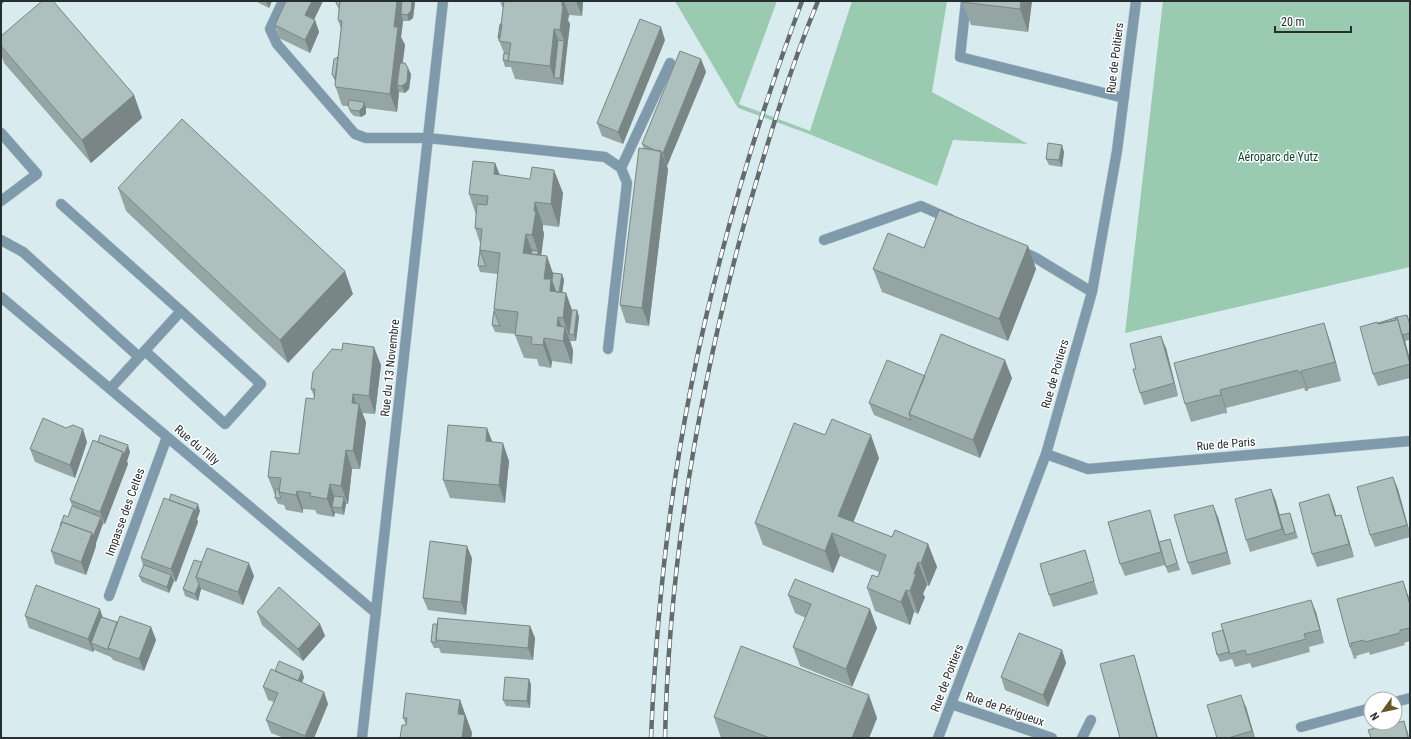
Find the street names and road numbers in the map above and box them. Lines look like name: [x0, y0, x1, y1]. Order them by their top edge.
street label: Rue de Poitiers: [1104, 22, 1126, 94]
street label: Rue du 13 Novembre: [378, 318, 402, 417]
street label: Rue de Poitiers: [1038, 338, 1072, 410]
street label: Rue du Tilly: [172, 422, 222, 468]
street label: Rue de Paris: [1196, 434, 1256, 454]
street label: Impasse des Celtes: [103, 466, 147, 558]
street label: Rue de Poitiers: [928, 642, 966, 714]
street label: Rue de Périgueux: [964, 689, 1046, 729]

